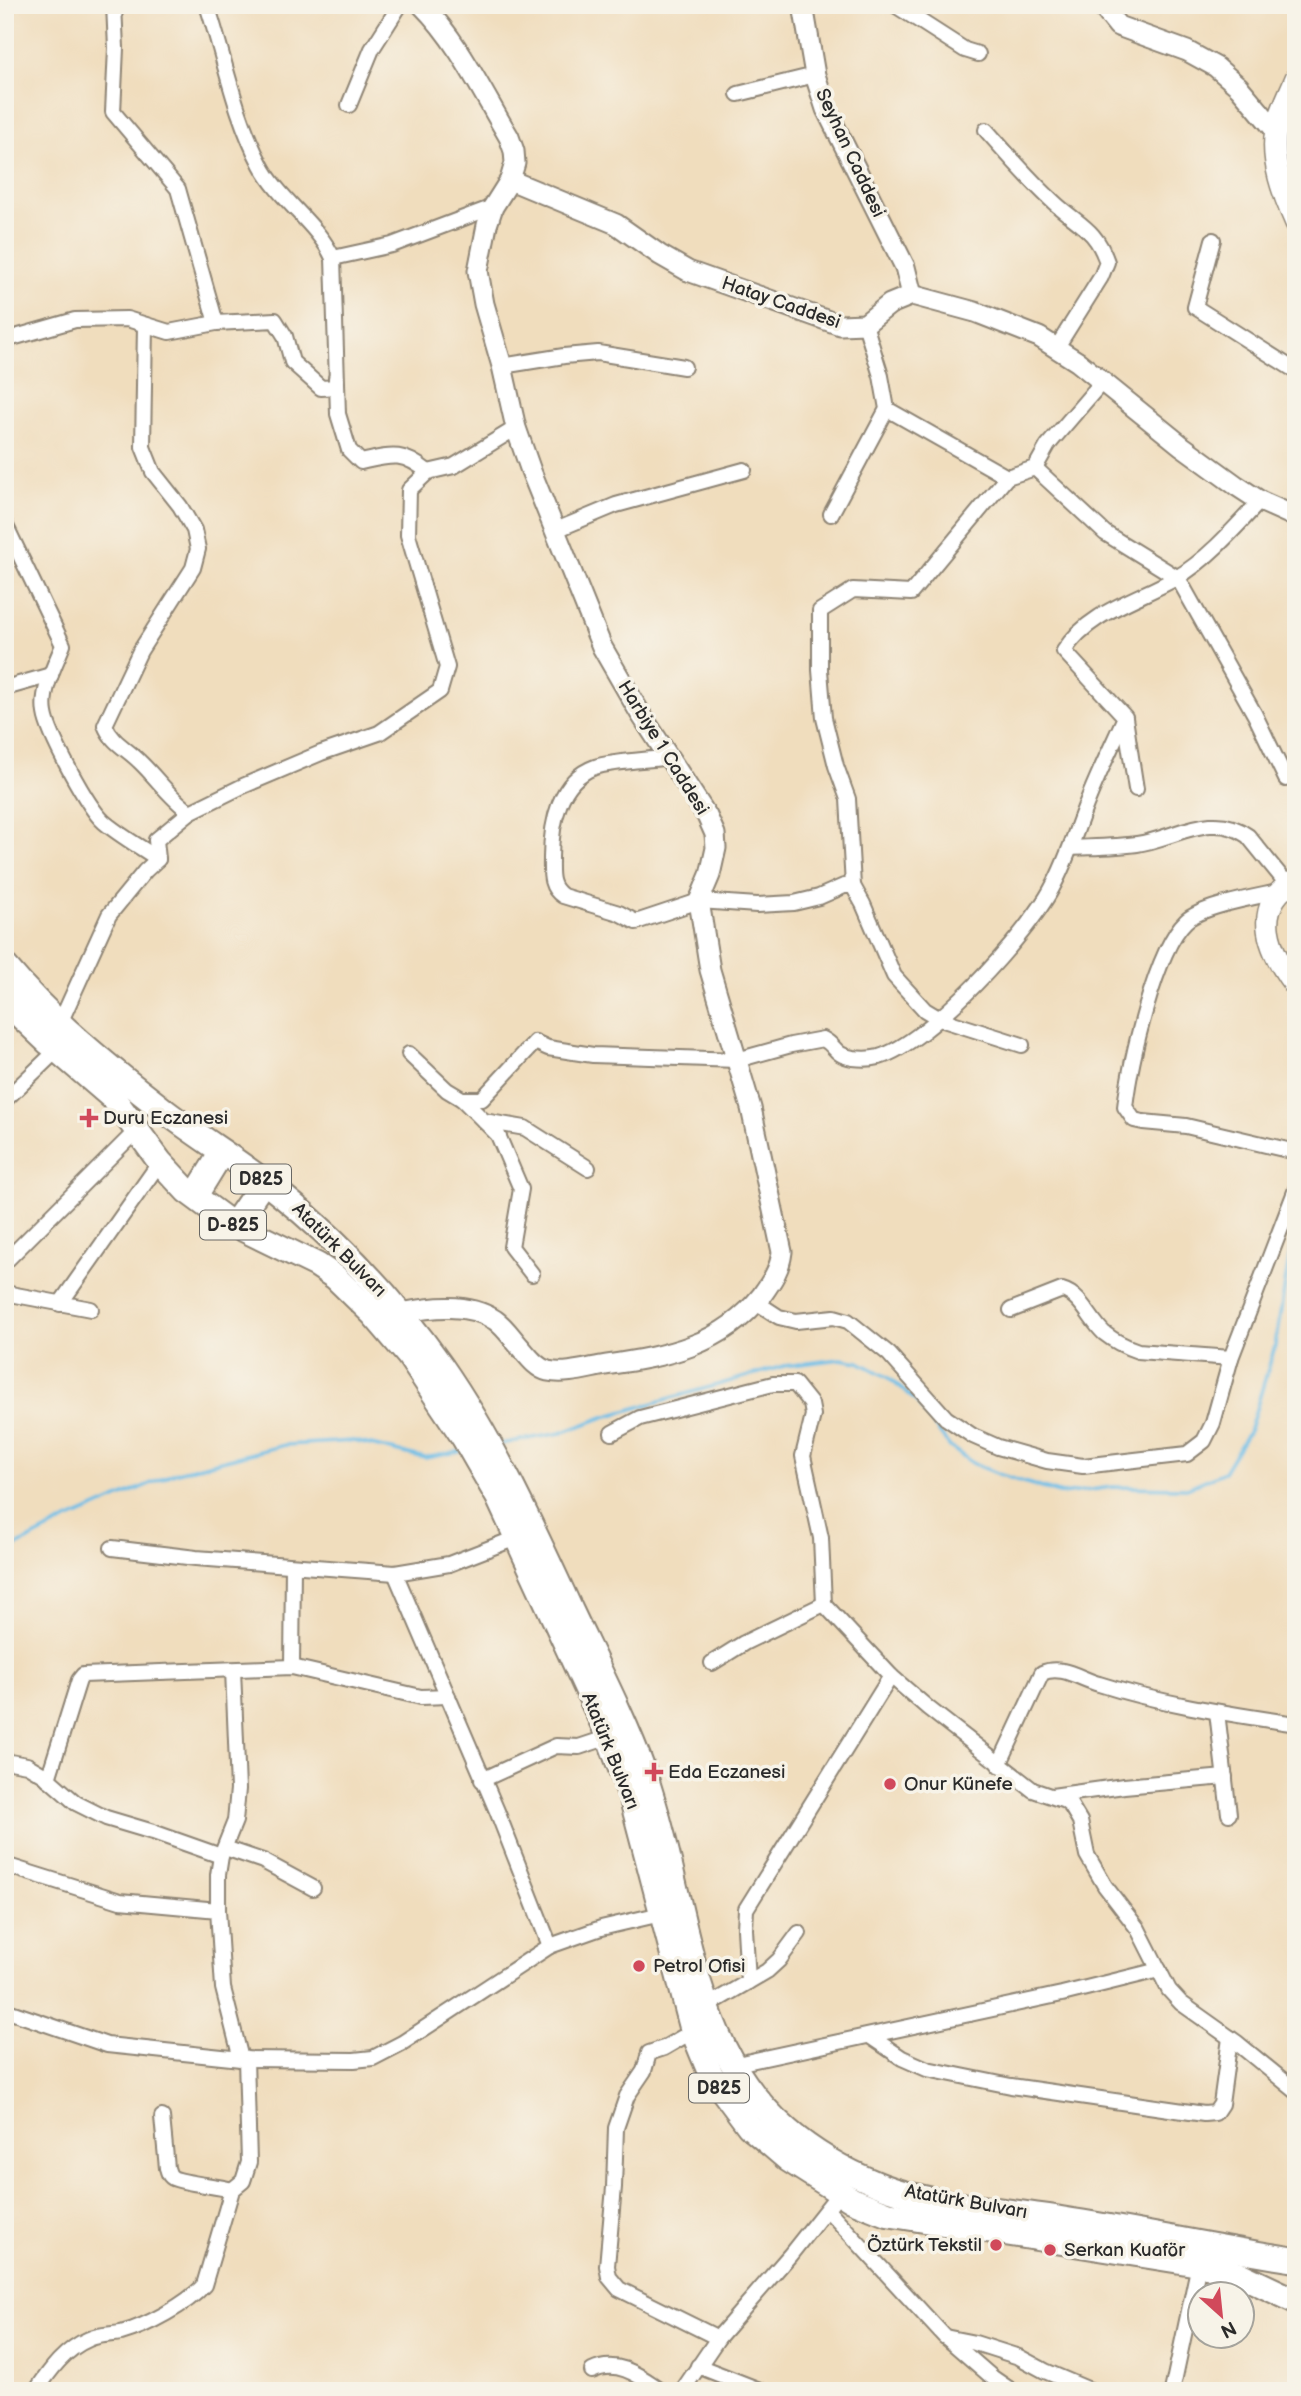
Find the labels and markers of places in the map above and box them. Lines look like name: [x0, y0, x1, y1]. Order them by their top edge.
place label: Duru Eczanesi: [103, 1107, 228, 1130]
marker: Duru Eczanesi: [81, 1110, 97, 1126]
place label: Eda Eczanesi: [668, 1761, 785, 1784]
marker: Eda Eczanesi: [646, 1764, 662, 1780]
place label: Onur Künefe: [904, 1773, 1013, 1796]
marker: Onur Künefe: [882, 1776, 898, 1792]
place label: Petrol Ofisi: [653, 1955, 746, 1978]
marker: Petrol Ofisi: [631, 1958, 647, 1974]
place label: Öztürk Tekstil: [867, 2234, 982, 2257]
marker: Öztürk Tekstil: [988, 2237, 1004, 2253]
place label: Serkan Kuaför: [1064, 2239, 1186, 2262]
marker: Serkan Kuaför: [1042, 2242, 1058, 2258]

